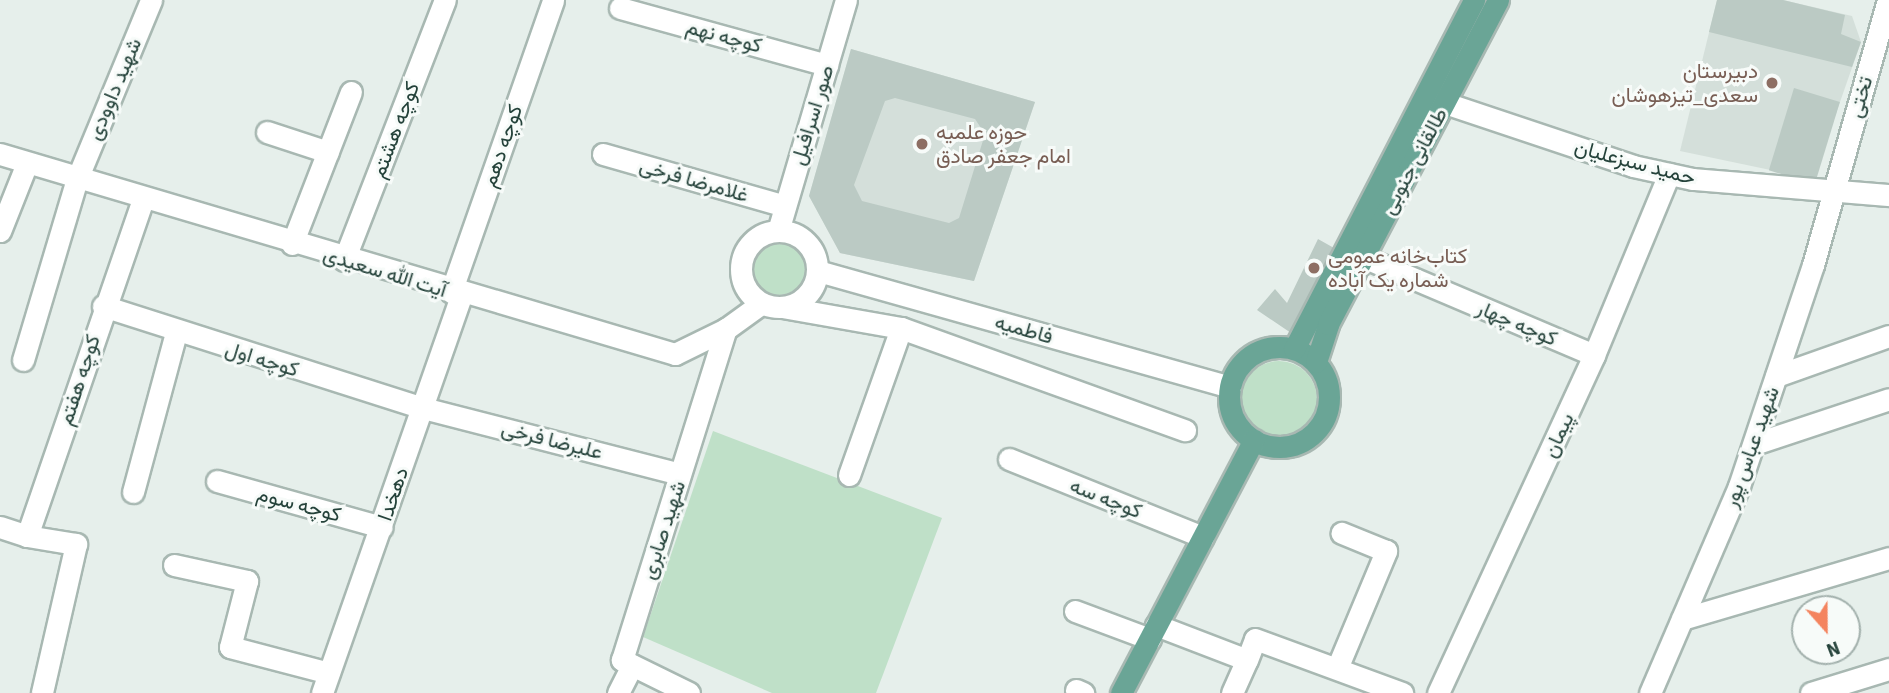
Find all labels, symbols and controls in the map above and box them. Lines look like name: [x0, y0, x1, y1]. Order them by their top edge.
street label: کوچه نهم: [683, 14, 765, 58]
street label: شهید داوودی: [81, 34, 147, 144]
place label: دبیرستان سعدی_تیزهوشان: [1611, 58, 1758, 108]
street label: صور اسرافیل: [785, 62, 839, 168]
street label: تختی: [1842, 73, 1878, 121]
marker: دبیرستان سعدی_تیزهوشان: [1764, 75, 1780, 91]
street label: کوچه هشتم: [365, 78, 425, 182]
street label: کوچه دهم: [476, 101, 528, 191]
street label: طالقانی جنوبی: [1375, 103, 1453, 219]
place label: حوزه علمیه امام جعفر صادق: [936, 119, 1071, 169]
street label: حمید سبزعلیان: [1572, 134, 1698, 190]
marker: حوزه علمیه امام جعفر صادق: [914, 136, 930, 152]
street label: غلامرضا فرخی: [637, 152, 751, 208]
street label: آیت الله سعیدی: [320, 241, 450, 303]
place label: کتاب‌خانه عمومی شماره یک آباده: [1328, 243, 1467, 293]
marker: کتاب‌خانه عمومی شماره یک آباده: [1306, 260, 1322, 276]
street label: کوچه چهار: [1473, 295, 1561, 351]
street label: فاطمیه: [992, 309, 1056, 349]
street label: کوچه هفتم: [53, 332, 105, 428]
street label: کوچه اول: [222, 336, 302, 382]
street label: شهید عباس پور: [1717, 383, 1785, 511]
street label: پیمان: [1537, 409, 1579, 461]
street label: علیرضا فرخی: [499, 415, 605, 465]
street label: دهخدا: [372, 464, 414, 524]
street label: کوچه سه: [1066, 472, 1146, 524]
street label: شهید صابری: [635, 478, 691, 582]
street label: کوچه سوم: [254, 481, 344, 527]
north arrow: [1791, 595, 1861, 665]
text: N: [1822, 633, 1844, 663]

